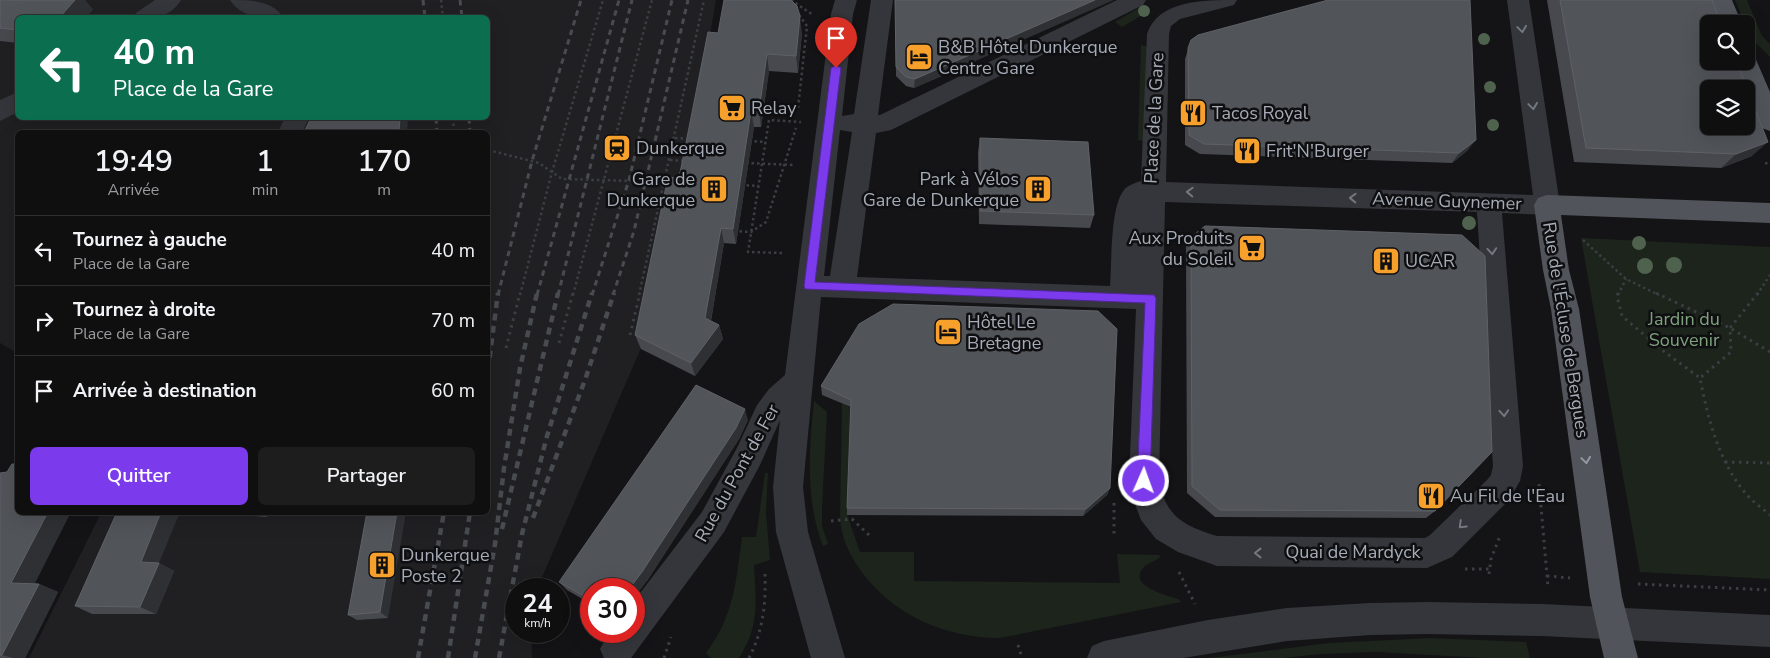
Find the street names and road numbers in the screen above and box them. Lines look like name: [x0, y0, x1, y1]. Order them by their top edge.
street label: Place de la Gare: [1139, 52, 1169, 184]
street label: Avenue Guynemer: [1372, 186, 1523, 216]
street label: Rue de l'Écluse de Bergues: [1537, 220, 1595, 440]
street label: Rue du Pont de Fer: [689, 399, 785, 546]
street label: Quai de Mardyck: [1285, 540, 1422, 564]

